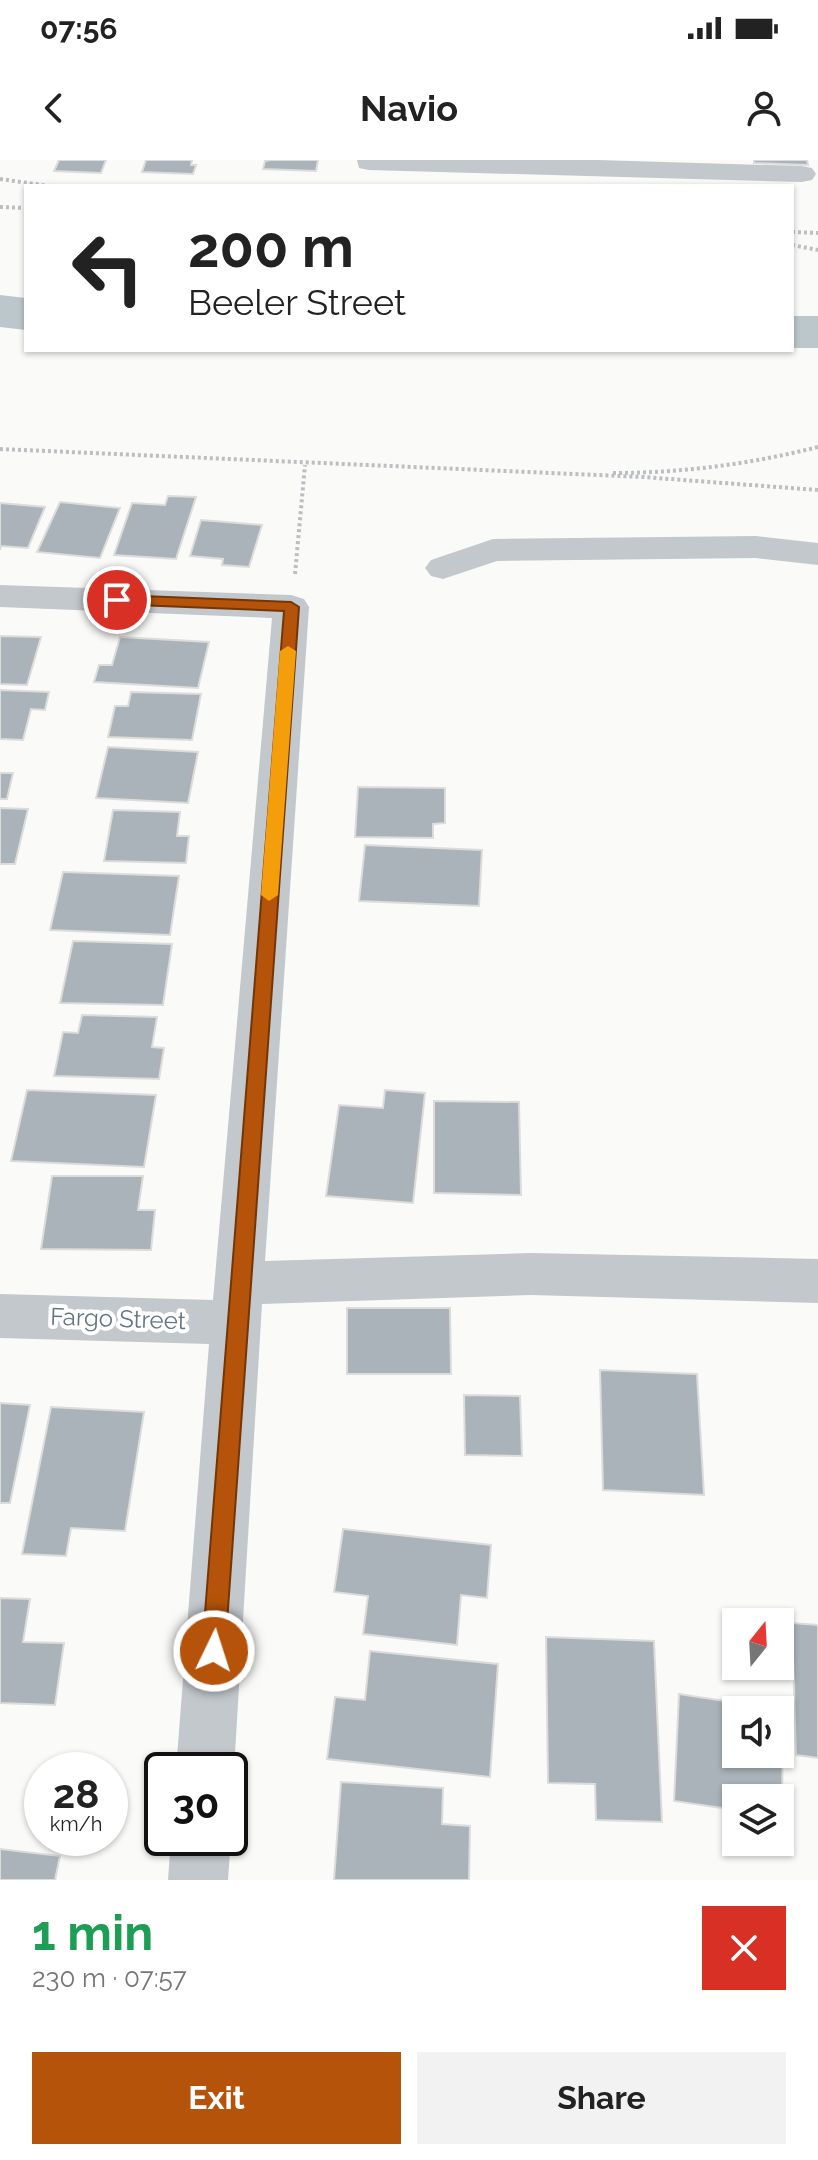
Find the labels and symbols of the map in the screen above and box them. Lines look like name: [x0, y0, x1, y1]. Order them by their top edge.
pin: [83, 566, 151, 634]
street label: Fargo Street: [50, 1302, 186, 1335]
north arrow: [722, 1608, 794, 1680]
position arrow: [172, 1609, 256, 1693]
speed limit sign: 30: [144, 1752, 248, 1856]

